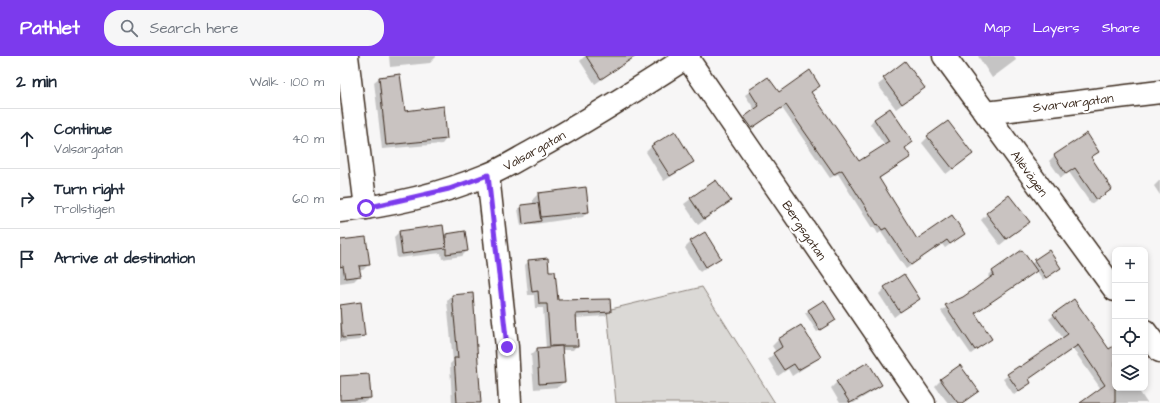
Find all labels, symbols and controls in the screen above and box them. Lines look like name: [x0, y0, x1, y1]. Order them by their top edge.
search box: [104, 10, 384, 46]
text: Pathlet: [20, 15, 80, 42]
icon: search: [118, 17, 140, 39]
text: Search here: [150, 18, 238, 39]
text: Map: [984, 18, 1011, 38]
text: Layers: [1033, 18, 1080, 38]
text: Share: [1102, 18, 1140, 38]
text: 2 min: [16, 70, 57, 94]
text: Walk · 100 m: [250, 73, 324, 91]
street label: Svarvargatan: [1032, 89, 1115, 118]
text: Continue: [54, 119, 112, 140]
street label: Valsargatan: [500, 126, 570, 176]
icon: ahead: [16, 128, 38, 150]
text: 40 m: [292, 130, 324, 148]
text: Valsargatan: [54, 140, 123, 158]
street label: Allévägen: [1006, 147, 1052, 201]
text: Turn right: [54, 179, 125, 200]
icon: right: [16, 188, 38, 210]
text: 60 m: [292, 190, 324, 208]
street label: Bergsgatan: [777, 197, 831, 265]
route start: [357, 199, 375, 217]
text: Trollstigen: [54, 200, 115, 218]
map controls: [1112, 247, 1148, 391]
button: +: [1112, 247, 1148, 283]
icon: arrive: [16, 248, 38, 270]
text: Arrive at destination: [54, 248, 195, 269]
button: −: [1112, 283, 1148, 319]
button: locate: [1112, 319, 1148, 355]
route end: [498, 338, 516, 356]
button: layers: [1112, 355, 1148, 391]

